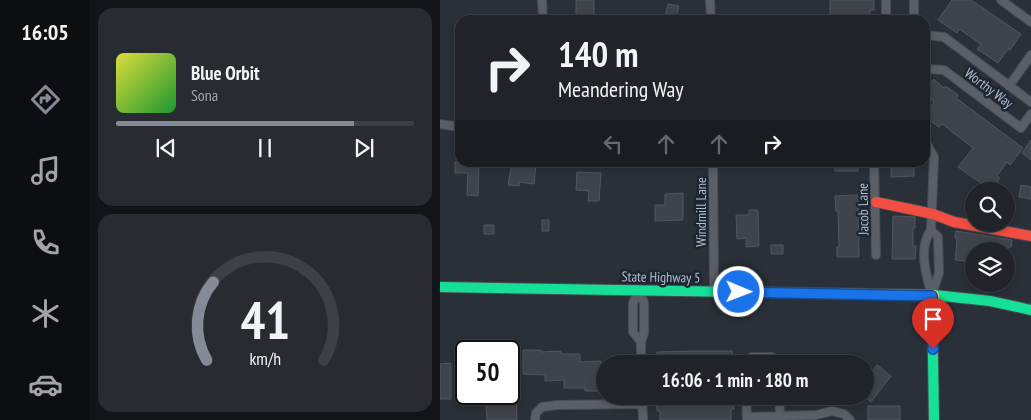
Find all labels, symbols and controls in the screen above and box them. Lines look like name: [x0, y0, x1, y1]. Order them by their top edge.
text: 16:05: [21, 18, 69, 46]
text: 140 m: [558, 31, 639, 77]
icon: right: [475, 35, 540, 100]
text: Blue Orbit: [191, 61, 260, 85]
street label: Worthy Way: [961, 64, 1018, 113]
text: Meandering Way: [558, 75, 684, 103]
icon: directions: [28, 82, 63, 117]
text: Sona: [191, 85, 218, 105]
icon: left: [599, 130, 627, 158]
icon: ahead: [652, 130, 680, 158]
icon: ahead: [705, 130, 733, 158]
icon: right: [758, 130, 786, 158]
icon: previous: [152, 134, 180, 162]
icon: pause: [251, 134, 279, 162]
icon: next: [350, 134, 378, 162]
icon: music: [28, 153, 63, 188]
street label: Windmill Lane: [692, 177, 710, 247]
map controls: [965, 182, 1015, 292]
button: search: [965, 182, 1015, 232]
street label: Jacob Lane: [854, 183, 872, 236]
icon: phone: [28, 225, 63, 260]
button: layers: [965, 242, 1015, 292]
position arrow: [712, 265, 764, 317]
street label: State Highway 5: [622, 267, 700, 287]
text: 41: [240, 286, 290, 353]
icon: climate: [28, 296, 63, 331]
pin: [912, 298, 954, 349]
icon: arrive: [919, 305, 947, 333]
speed limit sign: 50: [455, 340, 520, 405]
text: km/h: [249, 347, 281, 370]
icon: car: [28, 367, 63, 402]
text: 16:06 · 1 min · 180 m: [662, 368, 808, 392]

